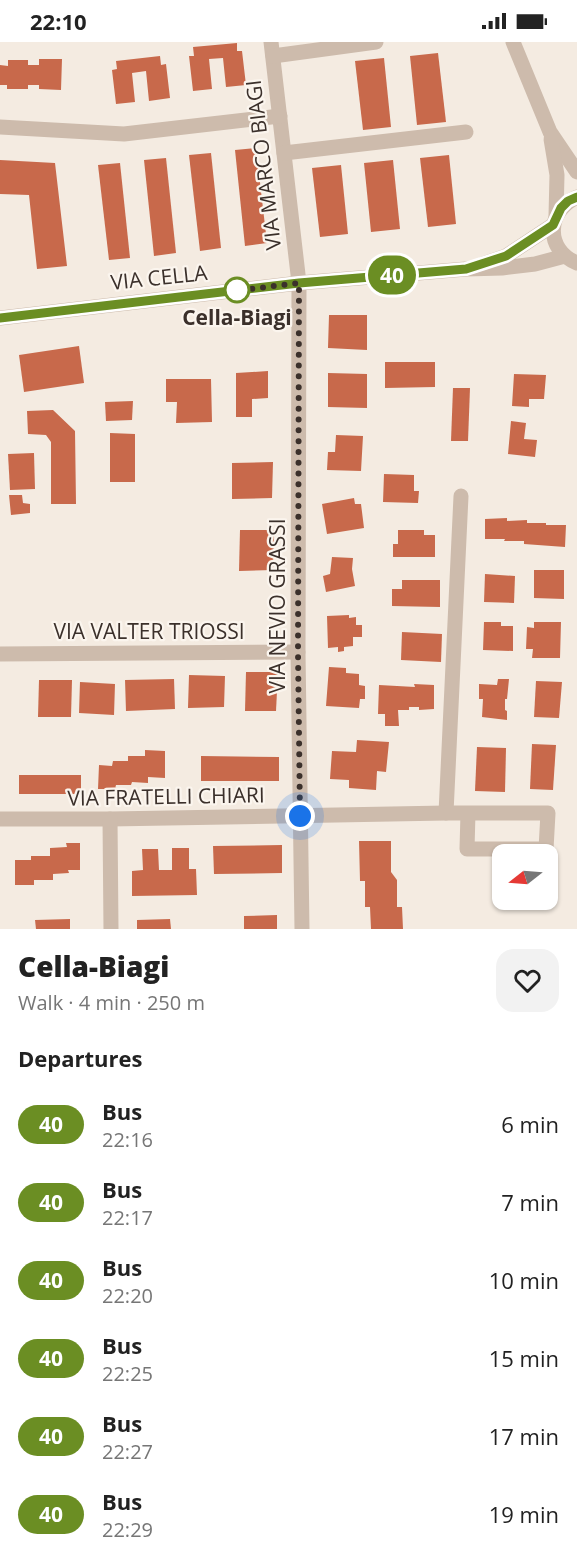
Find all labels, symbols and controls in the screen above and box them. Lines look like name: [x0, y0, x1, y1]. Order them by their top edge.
text: 22:10: [30, 6, 87, 36]
street label: VIA MARCO BIAGI: [239, 78, 287, 252]
line badge: 40: [365, 256, 419, 294]
street label: VIA CELLA: [109, 258, 209, 296]
text: 40: [380, 261, 404, 289]
marker: Cella-Biagi: [224, 277, 250, 303]
place label: Cella-Biagi: [182, 303, 292, 331]
street label: VIA NEVIO GRASSI: [263, 518, 291, 694]
street label: VIA VALTER TRIOSSI: [53, 617, 245, 645]
street label: VIA FRATELLI CHIARI: [67, 780, 265, 812]
your location: [285, 801, 315, 831]
north arrow: [492, 844, 558, 910]
map controls: [492, 844, 558, 910]
text: Cella-Biagi: [18, 947, 169, 985]
button: heart: [496, 949, 559, 1012]
text: Walk · 4 min · 250 m: [18, 989, 205, 1016]
text: Departures: [18, 1043, 142, 1073]
text: Bus: [102, 1096, 142, 1126]
text: 6 min: [501, 1109, 559, 1139]
text: 40: [39, 1110, 63, 1138]
text: 22:16: [102, 1126, 153, 1153]
text: Bus: [102, 1174, 142, 1204]
text: 7 min: [501, 1187, 559, 1217]
text: 40: [39, 1188, 63, 1216]
text: 22:17: [102, 1204, 153, 1231]
text: Bus: [102, 1252, 142, 1282]
text: 10 min: [489, 1265, 559, 1295]
text: 40: [39, 1266, 63, 1294]
text: 22:20: [102, 1282, 153, 1309]
text: Bus: [102, 1330, 142, 1360]
text: 15 min: [489, 1343, 559, 1373]
text: 40: [39, 1344, 63, 1372]
text: 22:25: [102, 1360, 153, 1387]
text: Bus: [102, 1408, 142, 1438]
text: 17 min: [489, 1421, 559, 1451]
text: 40: [39, 1422, 63, 1450]
text: 22:27: [102, 1438, 153, 1465]
text: Bus: [102, 1486, 142, 1516]
text: 19 min: [489, 1499, 559, 1529]
text: 40: [39, 1500, 63, 1528]
text: 22:29: [102, 1516, 153, 1543]

